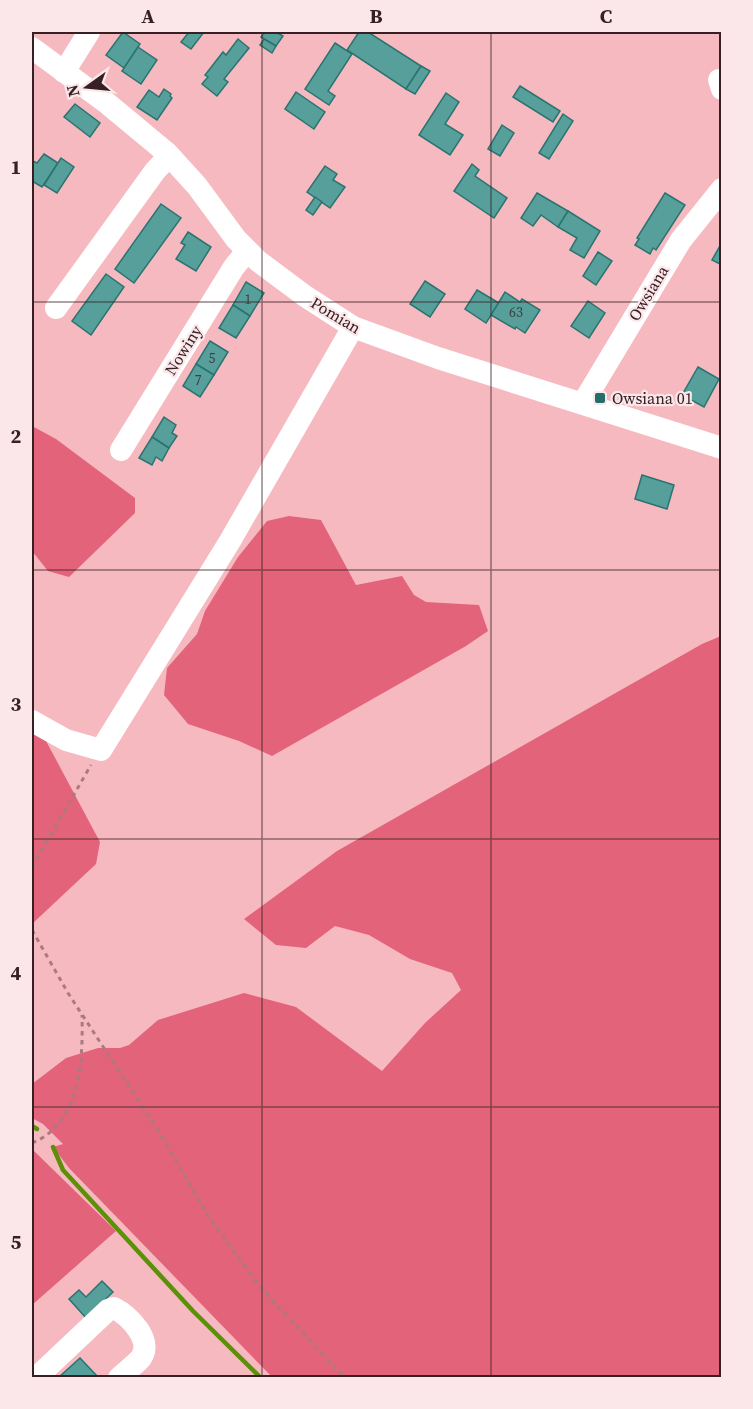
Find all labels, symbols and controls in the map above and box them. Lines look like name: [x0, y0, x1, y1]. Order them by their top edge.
text: A: [141, 2, 155, 30]
text: B: [369, 2, 383, 30]
text: C: [600, 2, 612, 30]
north arrow: [57, 57, 117, 117]
text: N: [60, 82, 85, 99]
text: 1: [11, 153, 21, 181]
street label: Owsiana: [623, 260, 674, 325]
house number: 1: [245, 289, 252, 309]
street label: Pomian: [307, 291, 365, 339]
house number: 63: [509, 302, 523, 322]
street label: Nowiny: [159, 320, 207, 379]
house number: 5: [209, 348, 216, 368]
house number: 7: [195, 370, 202, 390]
place label: Owsiana 01: [612, 387, 693, 409]
marker: Owsiana 01: [593, 391, 607, 405]
text: 2: [11, 422, 22, 450]
text: 3: [11, 690, 22, 718]
text: 4: [11, 959, 22, 987]
text: 5: [11, 1228, 22, 1256]

